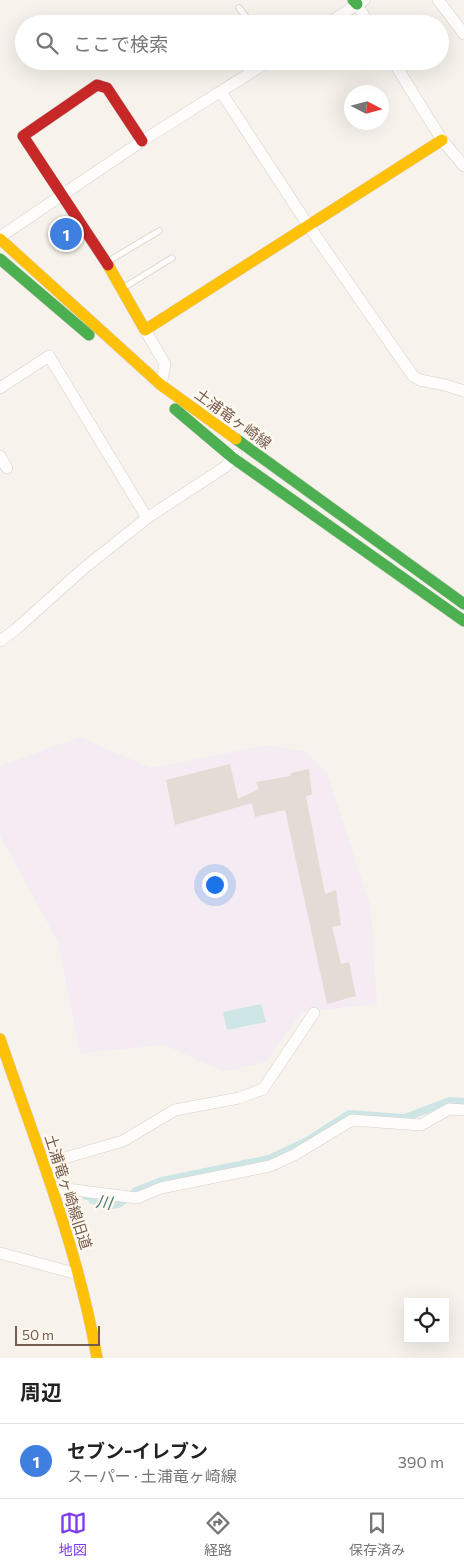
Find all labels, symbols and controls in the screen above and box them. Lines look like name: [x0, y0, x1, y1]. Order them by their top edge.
search box: [15, 15, 449, 70]
icon: search: [33, 29, 61, 57]
text: ここで検索: [73, 32, 168, 55]
north arrow: [344, 85, 389, 130]
pin: 1: [50, 215, 82, 253]
street label: 土浦竜ヶ崎線: [192, 384, 275, 452]
your location: [202, 872, 228, 898]
street label: 土浦竜ヶ崎線旧道: [42, 1132, 96, 1252]
water label: 川: [95, 1191, 115, 1212]
map controls: [404, 1298, 449, 1343]
button: locate: [404, 1298, 449, 1343]
scale bar: [15, 1323, 100, 1346]
text: 50 m: [22, 1326, 54, 1343]
text: 周辺: [20, 1379, 62, 1404]
text: セブン-イレブン: [67, 1439, 208, 1462]
text: 1: [32, 1452, 40, 1471]
text: 390 m: [398, 1452, 444, 1471]
text: スーパー · 土浦竜ヶ崎線: [67, 1466, 237, 1485]
tab: 地図: [59, 1509, 87, 1559]
tab: 経路: [204, 1509, 232, 1559]
tab: 保存済み: [349, 1509, 405, 1559]

